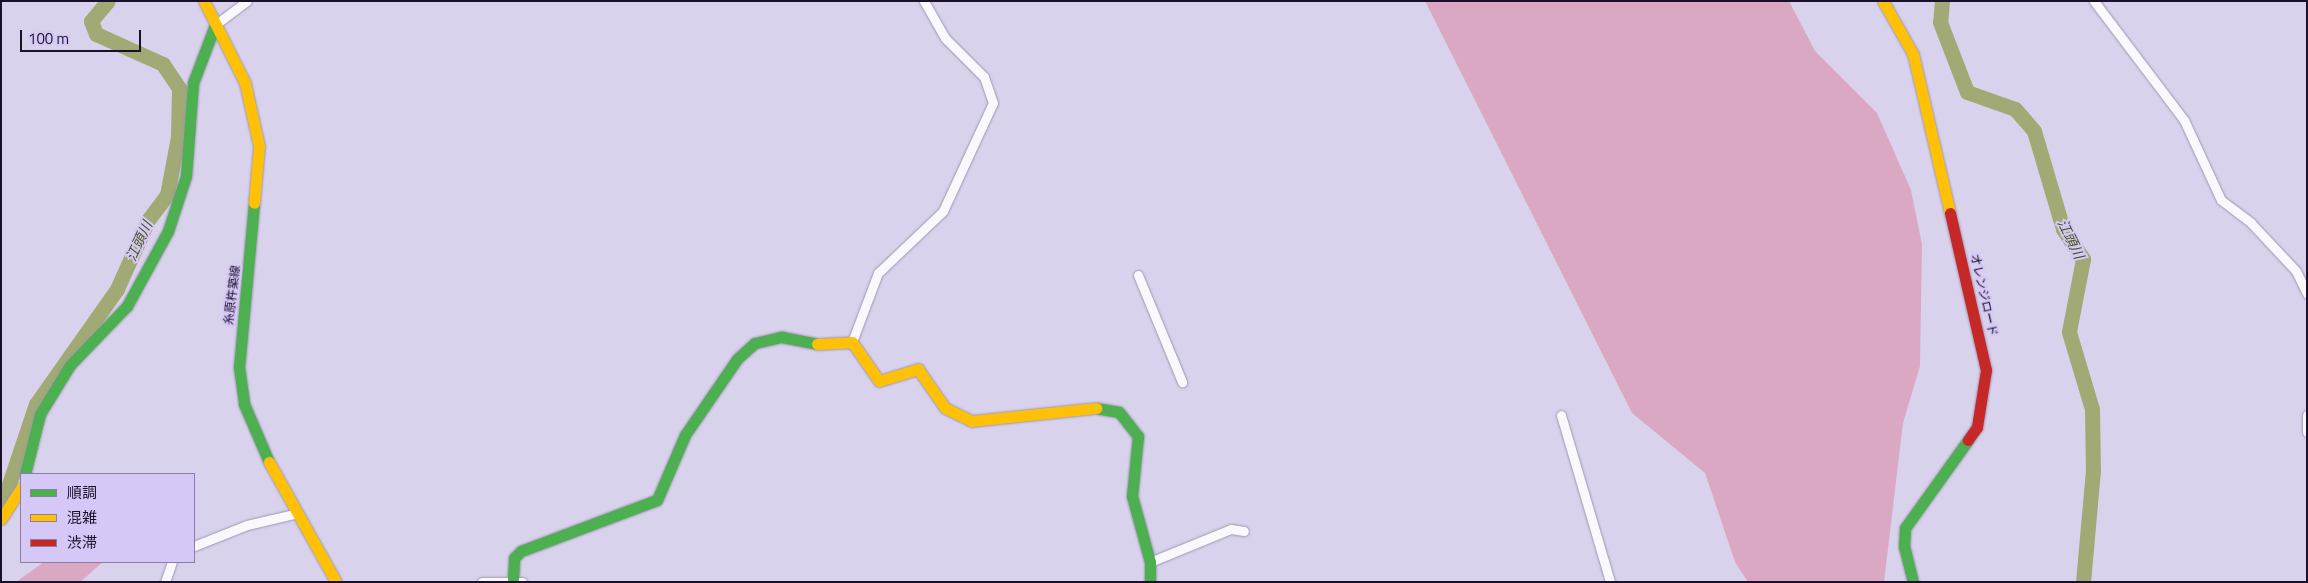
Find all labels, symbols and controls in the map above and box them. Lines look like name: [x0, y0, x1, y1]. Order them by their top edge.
scale bar: [22, 20, 144, 52]
text: 100 m: [28, 27, 69, 50]
water label: 江頭川: [2054, 216, 2088, 262]
water label: 江頭川: [123, 218, 155, 264]
street label: オレンジロード: [1968, 252, 2000, 338]
street label: 糸原杵築線: [221, 264, 243, 326]
legend: [20, 473, 195, 563]
text: 順調: [67, 481, 97, 504]
text: 混雑: [67, 506, 97, 529]
text: 渋滞: [67, 531, 97, 554]

